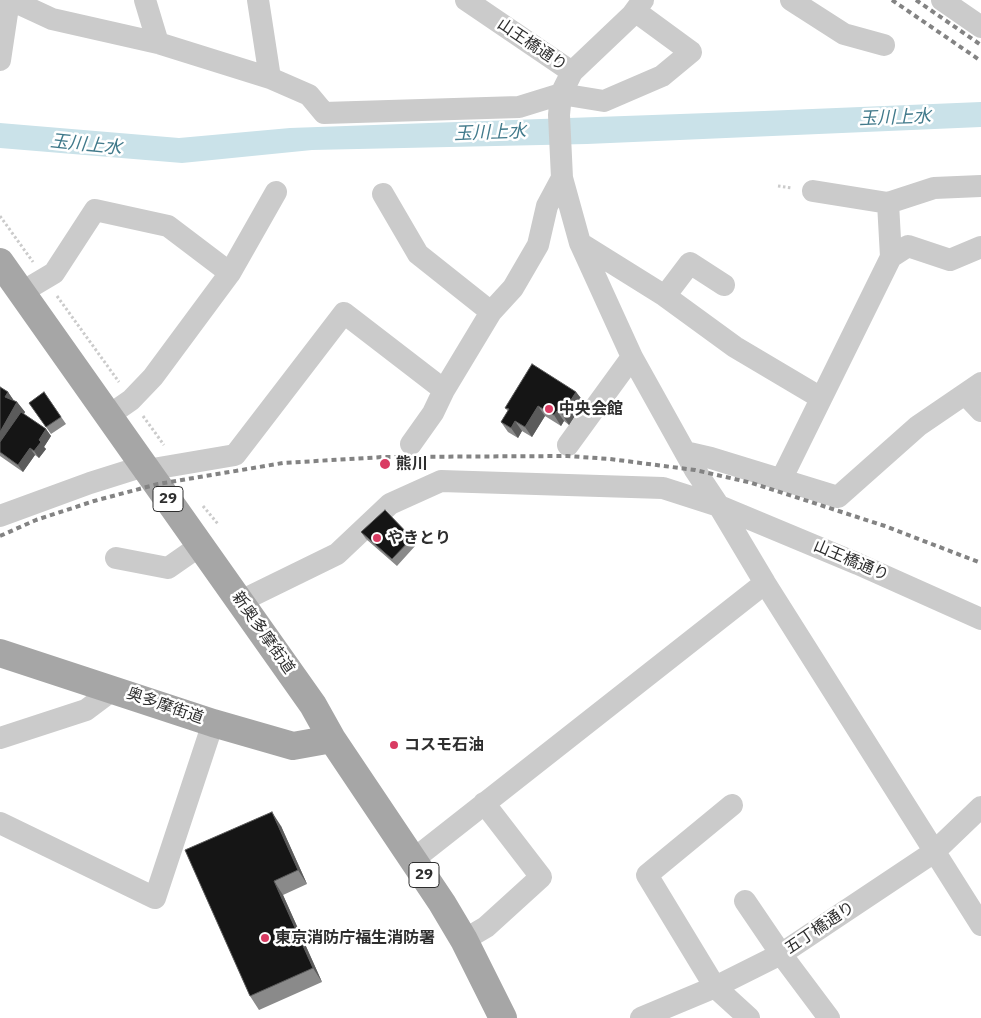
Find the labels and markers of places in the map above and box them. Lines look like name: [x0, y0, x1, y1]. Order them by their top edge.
place label: 中央会館: [559, 399, 623, 419]
marker: 中央会館: [543, 403, 555, 415]
place label: 熊川: [396, 454, 428, 474]
marker: 熊川: [378, 457, 392, 471]
place label: やきとり: [387, 528, 451, 548]
marker: やきとり: [371, 532, 383, 544]
place label: コスモ石油: [404, 735, 484, 755]
marker: コスモ石油: [388, 739, 400, 751]
place label: 東京消防庁福生消防署: [275, 928, 435, 948]
marker: 東京消防庁福生消防署: [259, 932, 271, 944]

